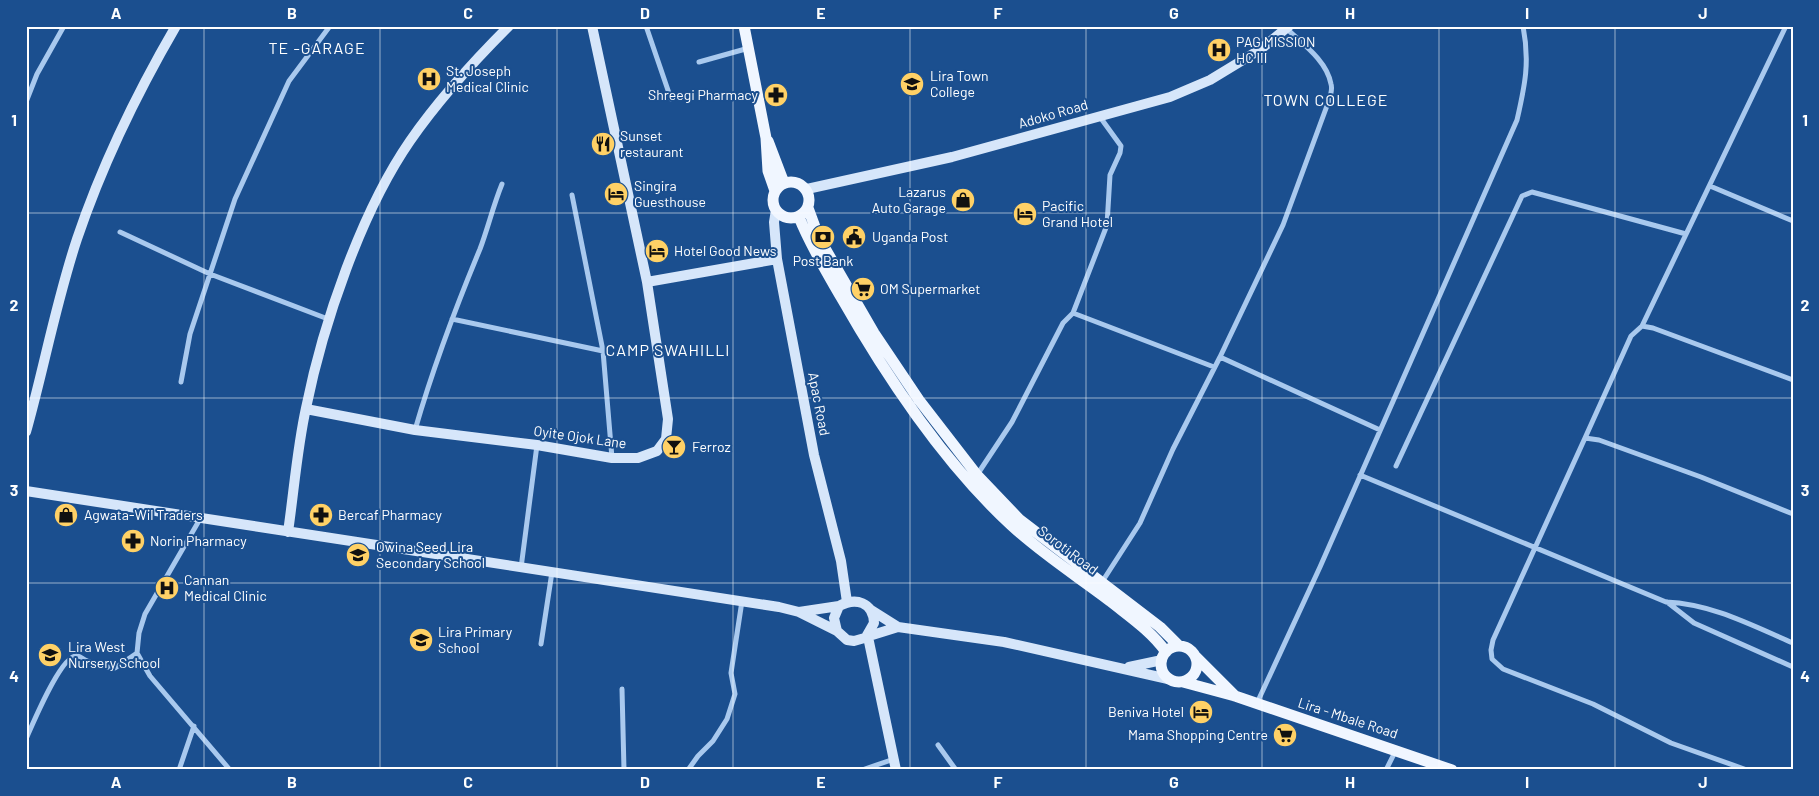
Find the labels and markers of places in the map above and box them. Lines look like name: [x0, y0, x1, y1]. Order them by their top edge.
place label: PAG MISSION HC III: [1236, 33, 1315, 66]
hospital icon: PAG MISSION HC III: [1206, 37, 1232, 63]
place label: St. Joseph Medical Clinic: [446, 62, 529, 95]
hospital icon: St. Joseph Medical Clinic: [416, 66, 442, 92]
place label: Lira Town College: [930, 67, 989, 100]
school or university icon: Lira Town College: [899, 71, 925, 97]
pharmacy icon: Shreegi Pharmacy: [763, 82, 789, 108]
place label: Shreegi Pharmacy: [648, 86, 759, 103]
place label: Sunset restaurant: [620, 127, 684, 160]
restaurant icon: Sunset restaurant: [590, 131, 616, 157]
place label: Singira Guesthouse: [634, 177, 706, 210]
hotel icon: Singira Guesthouse: [603, 181, 629, 207]
place label: Lazarus Auto Garage: [872, 183, 946, 216]
shop icon: Lazarus Auto Garage: [950, 187, 976, 213]
place label: Pacific Grand Hotel: [1042, 197, 1113, 230]
hotel icon: Pacific Grand Hotel: [1012, 201, 1038, 227]
bank icon: Post Bank: [810, 224, 836, 250]
public building icon: Uganda Post: [841, 224, 867, 250]
place label: Uganda Post: [872, 228, 948, 245]
hotel icon: Hotel Good News: [644, 238, 670, 264]
place label: Hotel Good News: [674, 242, 777, 259]
place label: Post Bank: [793, 252, 853, 269]
supermarket icon: OM Supermarket: [850, 276, 876, 302]
place label: OM Supermarket: [880, 280, 980, 297]
bar icon: Ferroz: [661, 434, 687, 460]
place label: Ferroz: [692, 438, 731, 455]
shop icon: Agwata-Wil Traders: [53, 502, 79, 528]
pharmacy icon: Bercaf Pharmacy: [308, 502, 334, 528]
place label: Agwata-Wil Traders: [84, 506, 203, 523]
place label: Bercaf Pharmacy: [338, 506, 442, 523]
pharmacy icon: Norin Pharmacy: [120, 528, 146, 554]
place label: Norin Pharmacy: [150, 532, 247, 549]
place label: Owina Seed Lira Secondary School: [376, 538, 485, 571]
school or university icon: Owina Seed Lira Secondary School: [345, 542, 371, 568]
place label: Cannan Medical Clinic: [184, 571, 267, 604]
hospital icon: Cannan Medical Clinic: [154, 575, 180, 601]
place label: Lira Primary School: [438, 623, 513, 656]
school or university icon: Lira Primary School: [408, 627, 434, 653]
place label: Lira West Nursery School: [68, 638, 160, 671]
school or university icon: Lira West Nursery School: [37, 642, 63, 668]
hotel icon: Beniva Hotel: [1188, 699, 1214, 725]
place label: Beniva Hotel: [1108, 703, 1184, 720]
supermarket icon: Mama Shopping Centre: [1272, 722, 1298, 748]
place label: Mama Shopping Centre: [1128, 726, 1268, 743]

